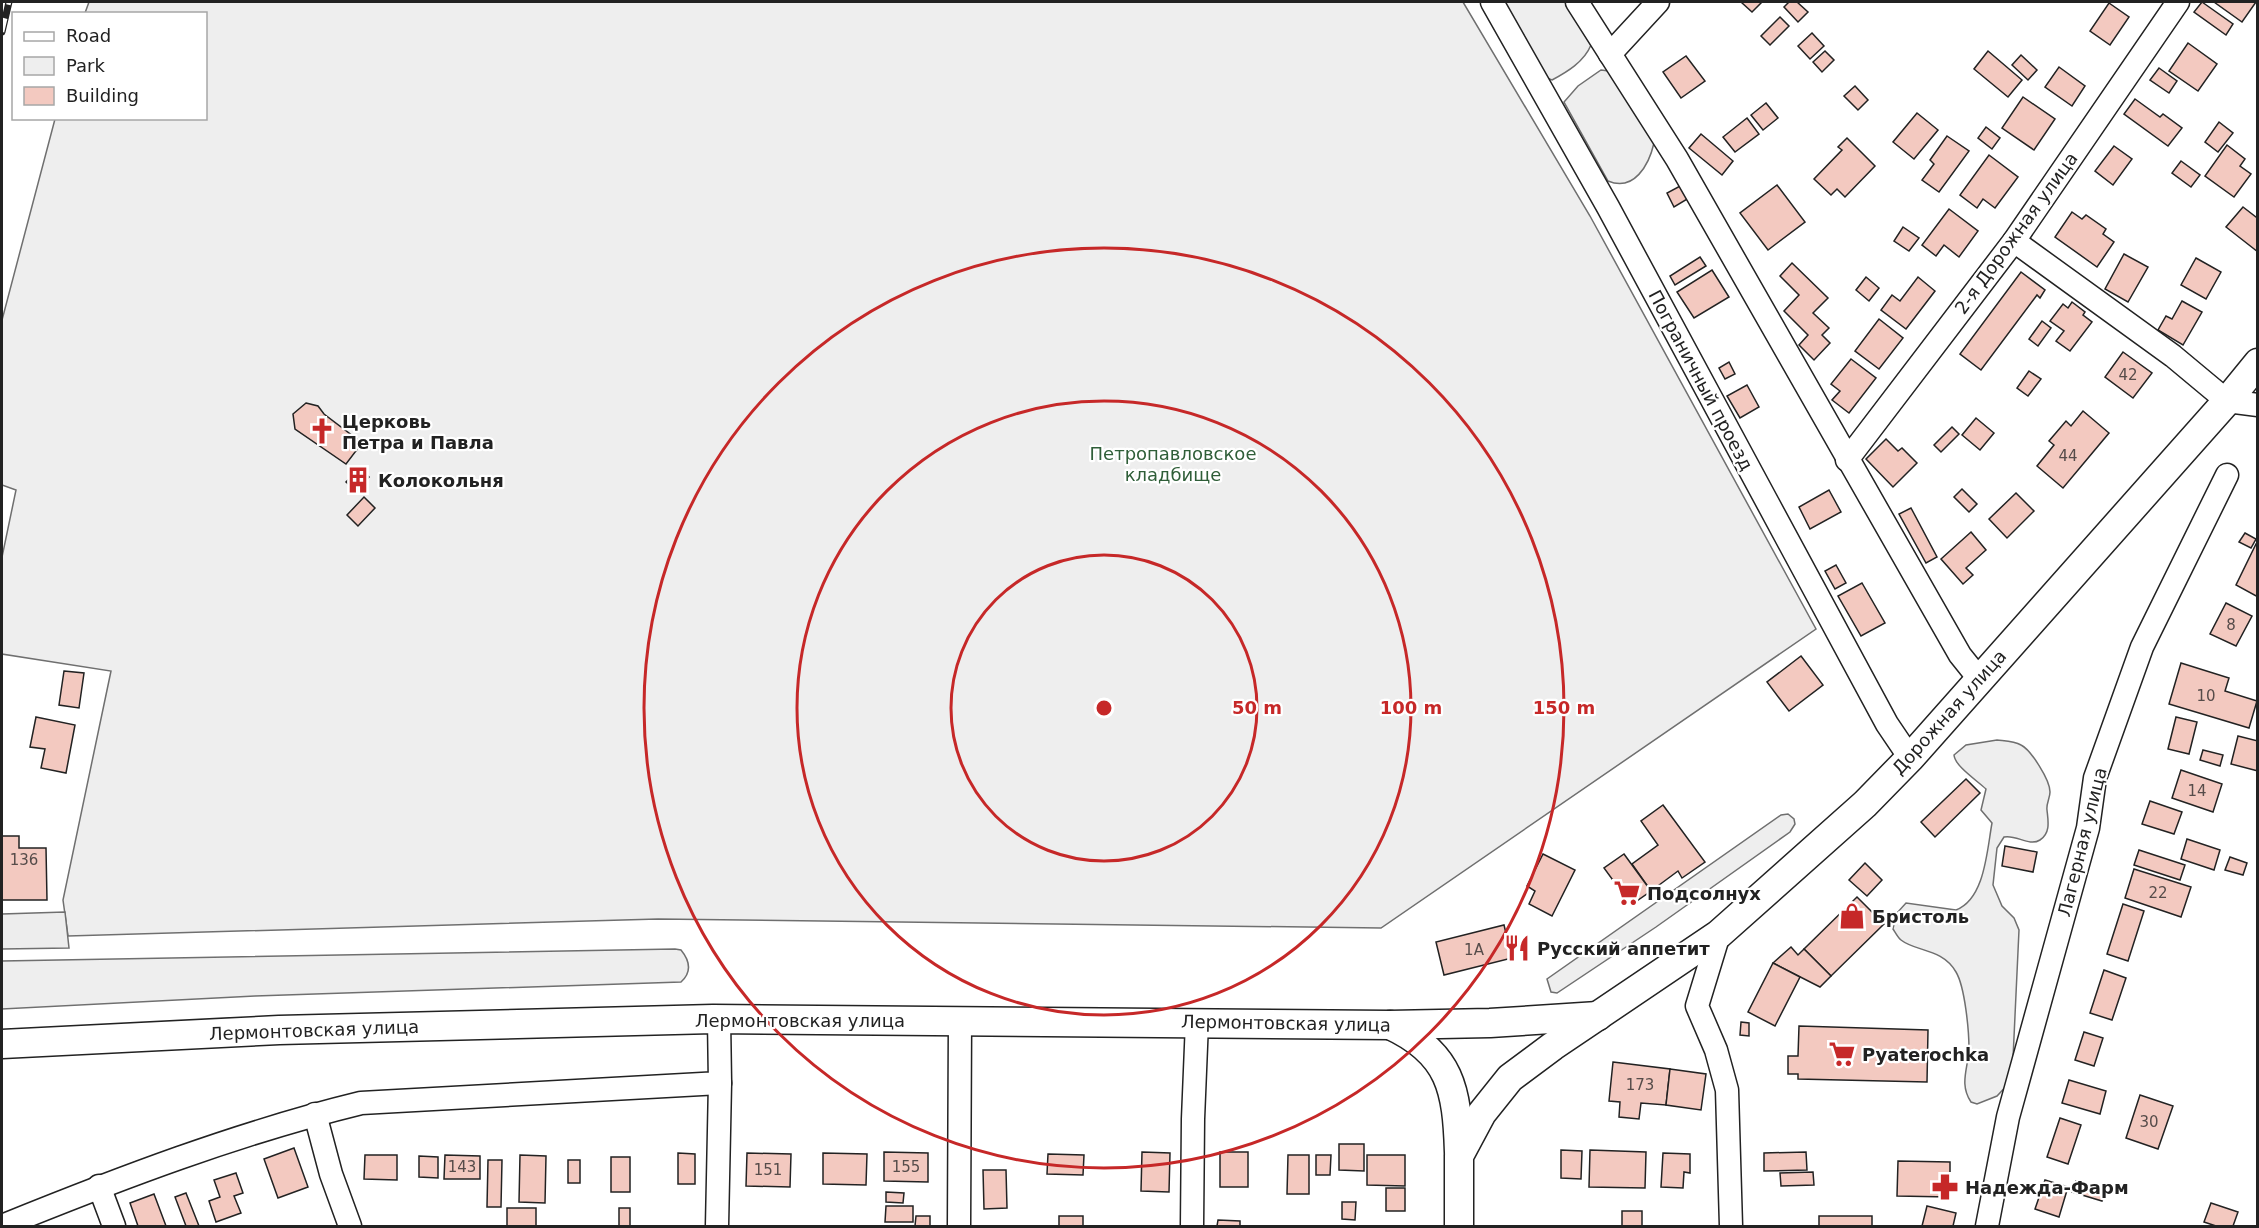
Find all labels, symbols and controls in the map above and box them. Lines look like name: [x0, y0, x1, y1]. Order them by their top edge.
legend: [12, 12, 207, 120]
text: Road: [66, 25, 111, 46]
text: Park: [66, 55, 105, 76]
text: Building: [66, 85, 139, 106]
street label: 2-я Дорожная улица: [1950, 148, 2082, 318]
street label: Пограничный проезд: [1644, 286, 1758, 474]
house number: 42: [2118, 366, 2138, 384]
place label: Церковь Петра и Павла: [342, 411, 494, 453]
church icon: Церковь Петра и Павла: [307, 416, 337, 446]
park label: Петропавловское кладбище: [1090, 443, 1256, 485]
house number: 44: [2058, 447, 2078, 465]
building icon: Колокольня: [343, 465, 373, 495]
place label: Колокольня: [378, 470, 504, 491]
house number: 8: [2226, 616, 2236, 634]
street label: Дорожная улица: [1888, 645, 2010, 779]
house number: 10: [2196, 687, 2216, 705]
text: 50 m: [1232, 697, 1282, 718]
text: 100 m: [1380, 697, 1442, 718]
text: 150 m: [1533, 697, 1595, 718]
centre of rings: [1094, 698, 1114, 718]
street label: Лагерная улица: [2053, 765, 2111, 919]
house number: 14: [2187, 782, 2207, 800]
house number: 136: [10, 851, 38, 869]
supermarket icon: Подсолнух: [1612, 878, 1642, 908]
place label: Подсолнух: [1647, 883, 1761, 904]
house number: 22: [2148, 884, 2168, 902]
shop icon: Бристоль: [1837, 901, 1867, 931]
place label: Бристоль: [1872, 906, 1969, 927]
restaurant icon: Русский аппетит: [1502, 933, 1532, 963]
place label: Русский аппетит: [1537, 938, 1710, 959]
house number: 1А: [1464, 941, 1485, 959]
street label: Лермонтовская улица: [695, 1010, 905, 1031]
street label: Лермонтовская улица: [1181, 1011, 1391, 1035]
street label: Лермонтовская улица: [209, 1016, 419, 1044]
supermarket icon: Pyaterochka: [1827, 1039, 1857, 1069]
place label: Pyaterochka: [1862, 1044, 1989, 1065]
house number: 173: [1626, 1076, 1654, 1094]
house number: 30: [2139, 1113, 2159, 1131]
house number: 143: [448, 1158, 476, 1176]
house number: 155: [892, 1158, 920, 1176]
house number: 151: [754, 1161, 782, 1179]
pharmacy icon: Надежда-Фарм: [1930, 1172, 1960, 1202]
place label: Надежда-Фарм: [1965, 1177, 2129, 1198]

